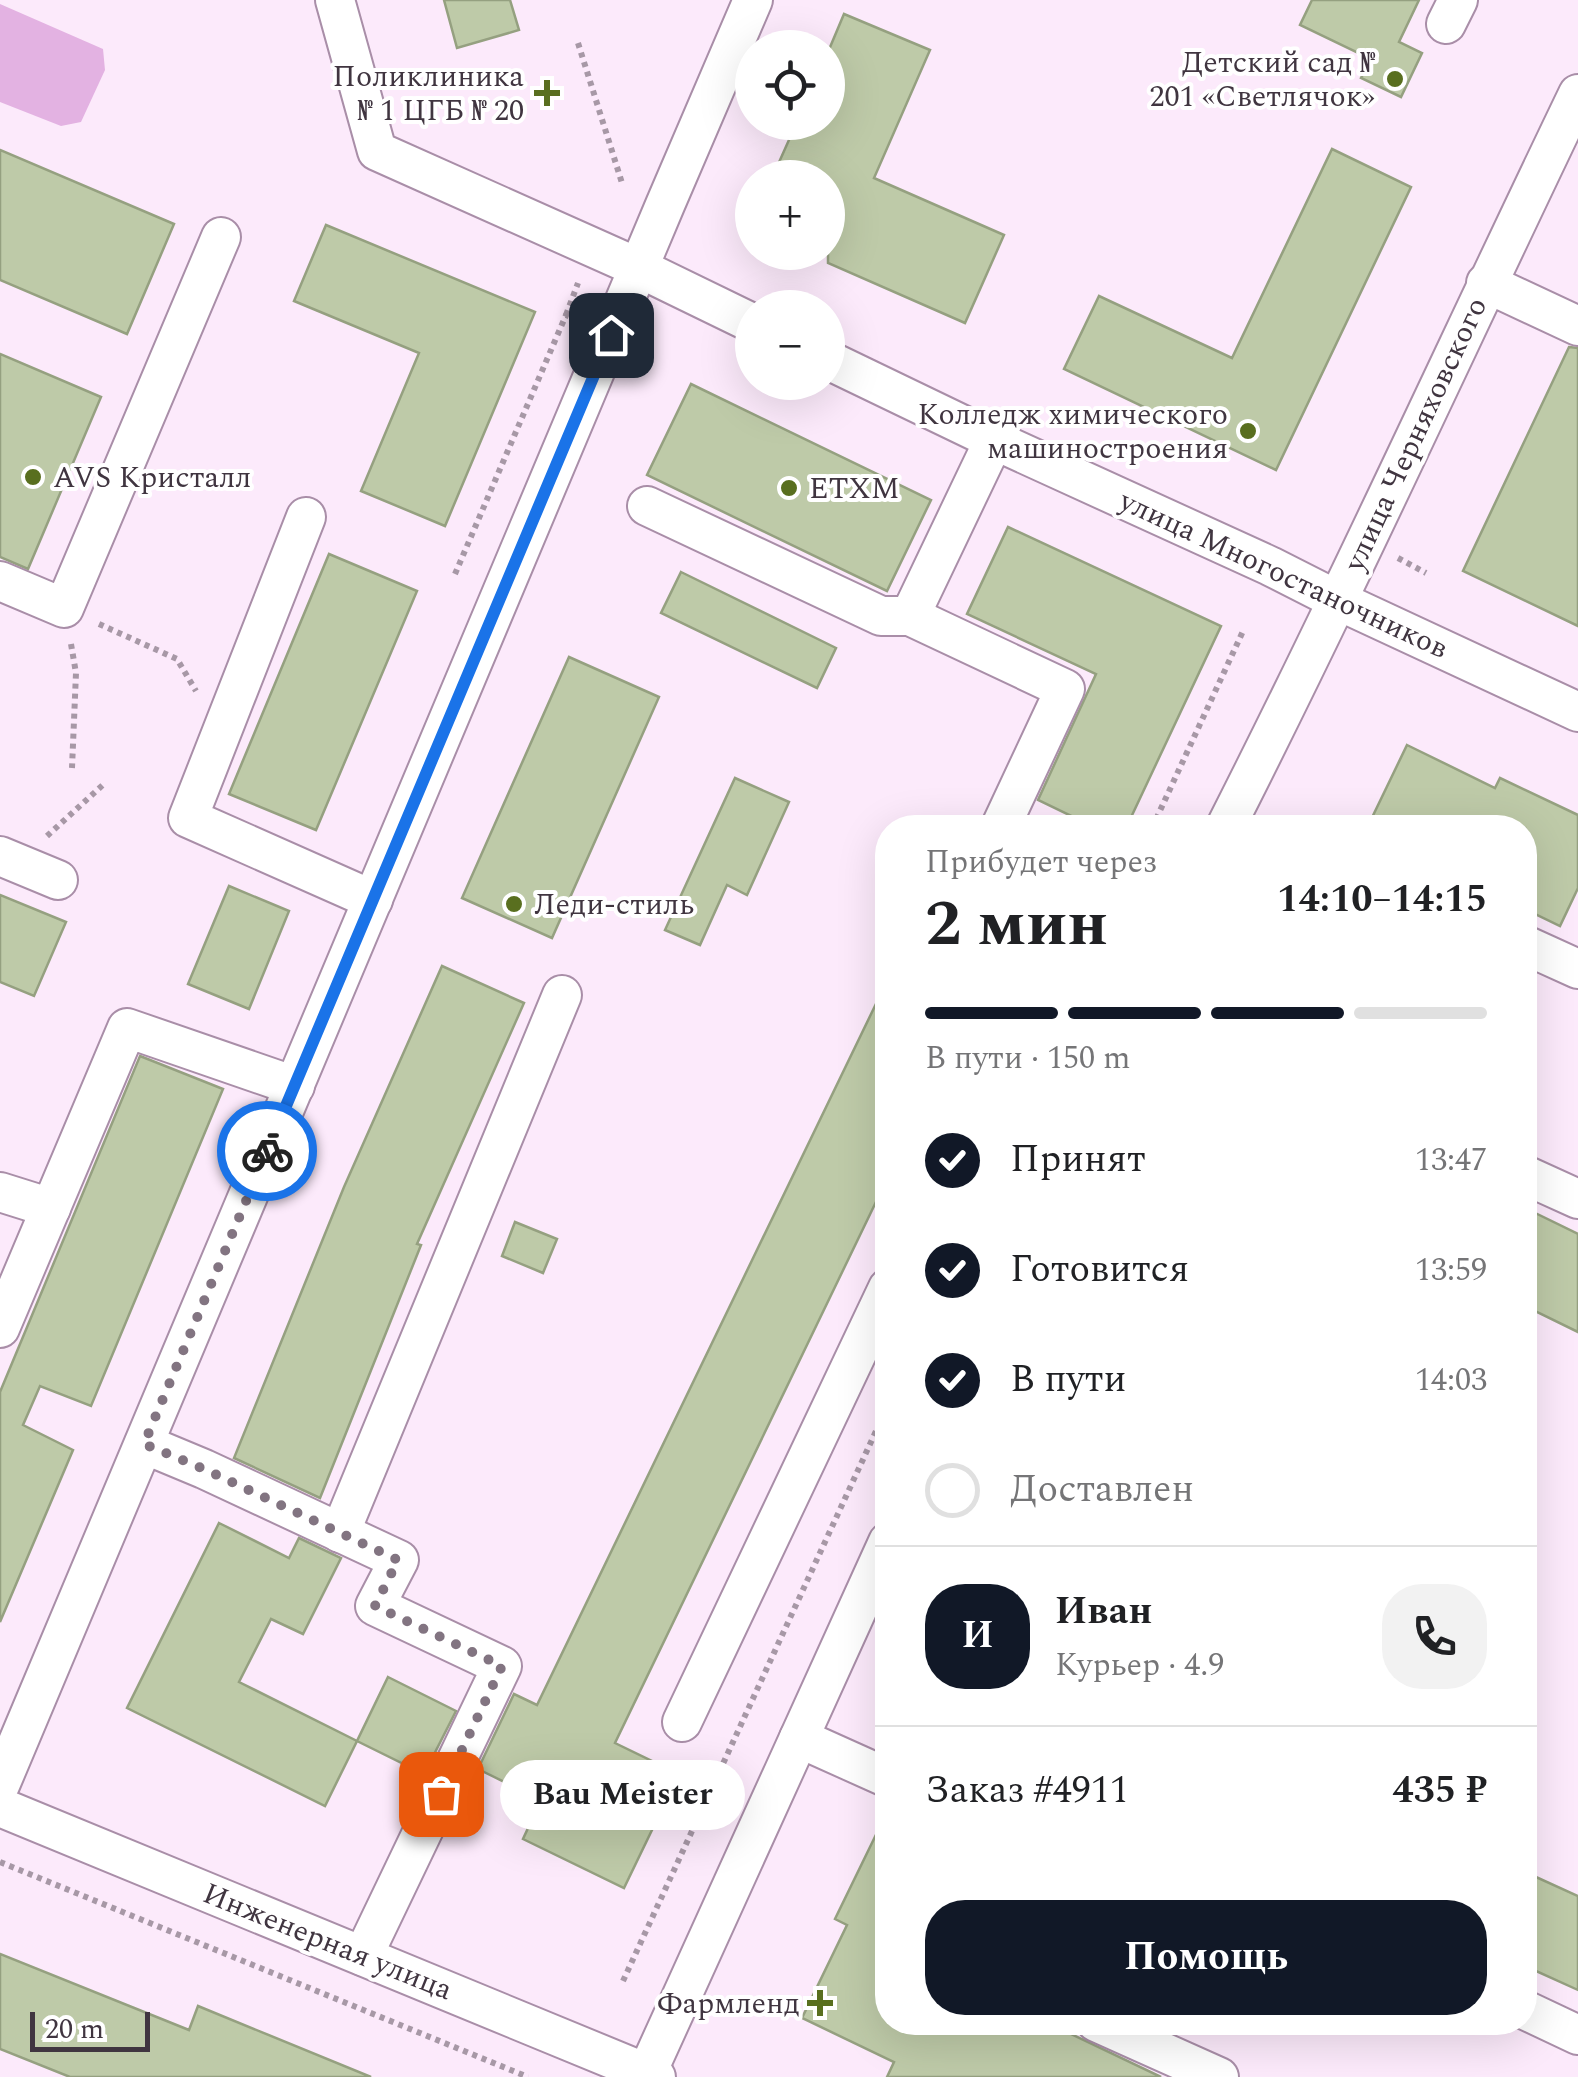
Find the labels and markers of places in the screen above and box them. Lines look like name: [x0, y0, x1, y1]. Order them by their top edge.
place label: Детский сад № 201 «Светлячок»: [1150, 40, 1376, 120]
place label: Поликлиника № 1 ЦГБ № 20: [333, 54, 524, 134]
marker: Детский сад № 201 «Светлячок»: [1384, 68, 1406, 90]
marker: Поликлиника № 1 ЦГБ № 20: [534, 80, 560, 106]
pin: [569, 293, 654, 378]
place label: Колледж химического машиностроения: [918, 392, 1228, 472]
marker: Колледж химического машиностроения: [1237, 420, 1259, 442]
place label: AVS Кристалл: [53, 455, 251, 501]
marker: AVS Кристалл: [22, 466, 44, 488]
place label: ЕТХМ: [809, 466, 899, 512]
marker: ЕТХМ: [778, 477, 800, 499]
place label: Леди-стиль: [534, 882, 694, 928]
marker: Леди-стиль: [503, 893, 525, 915]
pin: [399, 1752, 484, 1837]
callout: Bau Meister: [501, 1759, 746, 1829]
place label: Фармленд: [657, 1981, 800, 2027]
marker: Фармленд: [809, 1992, 831, 2014]

